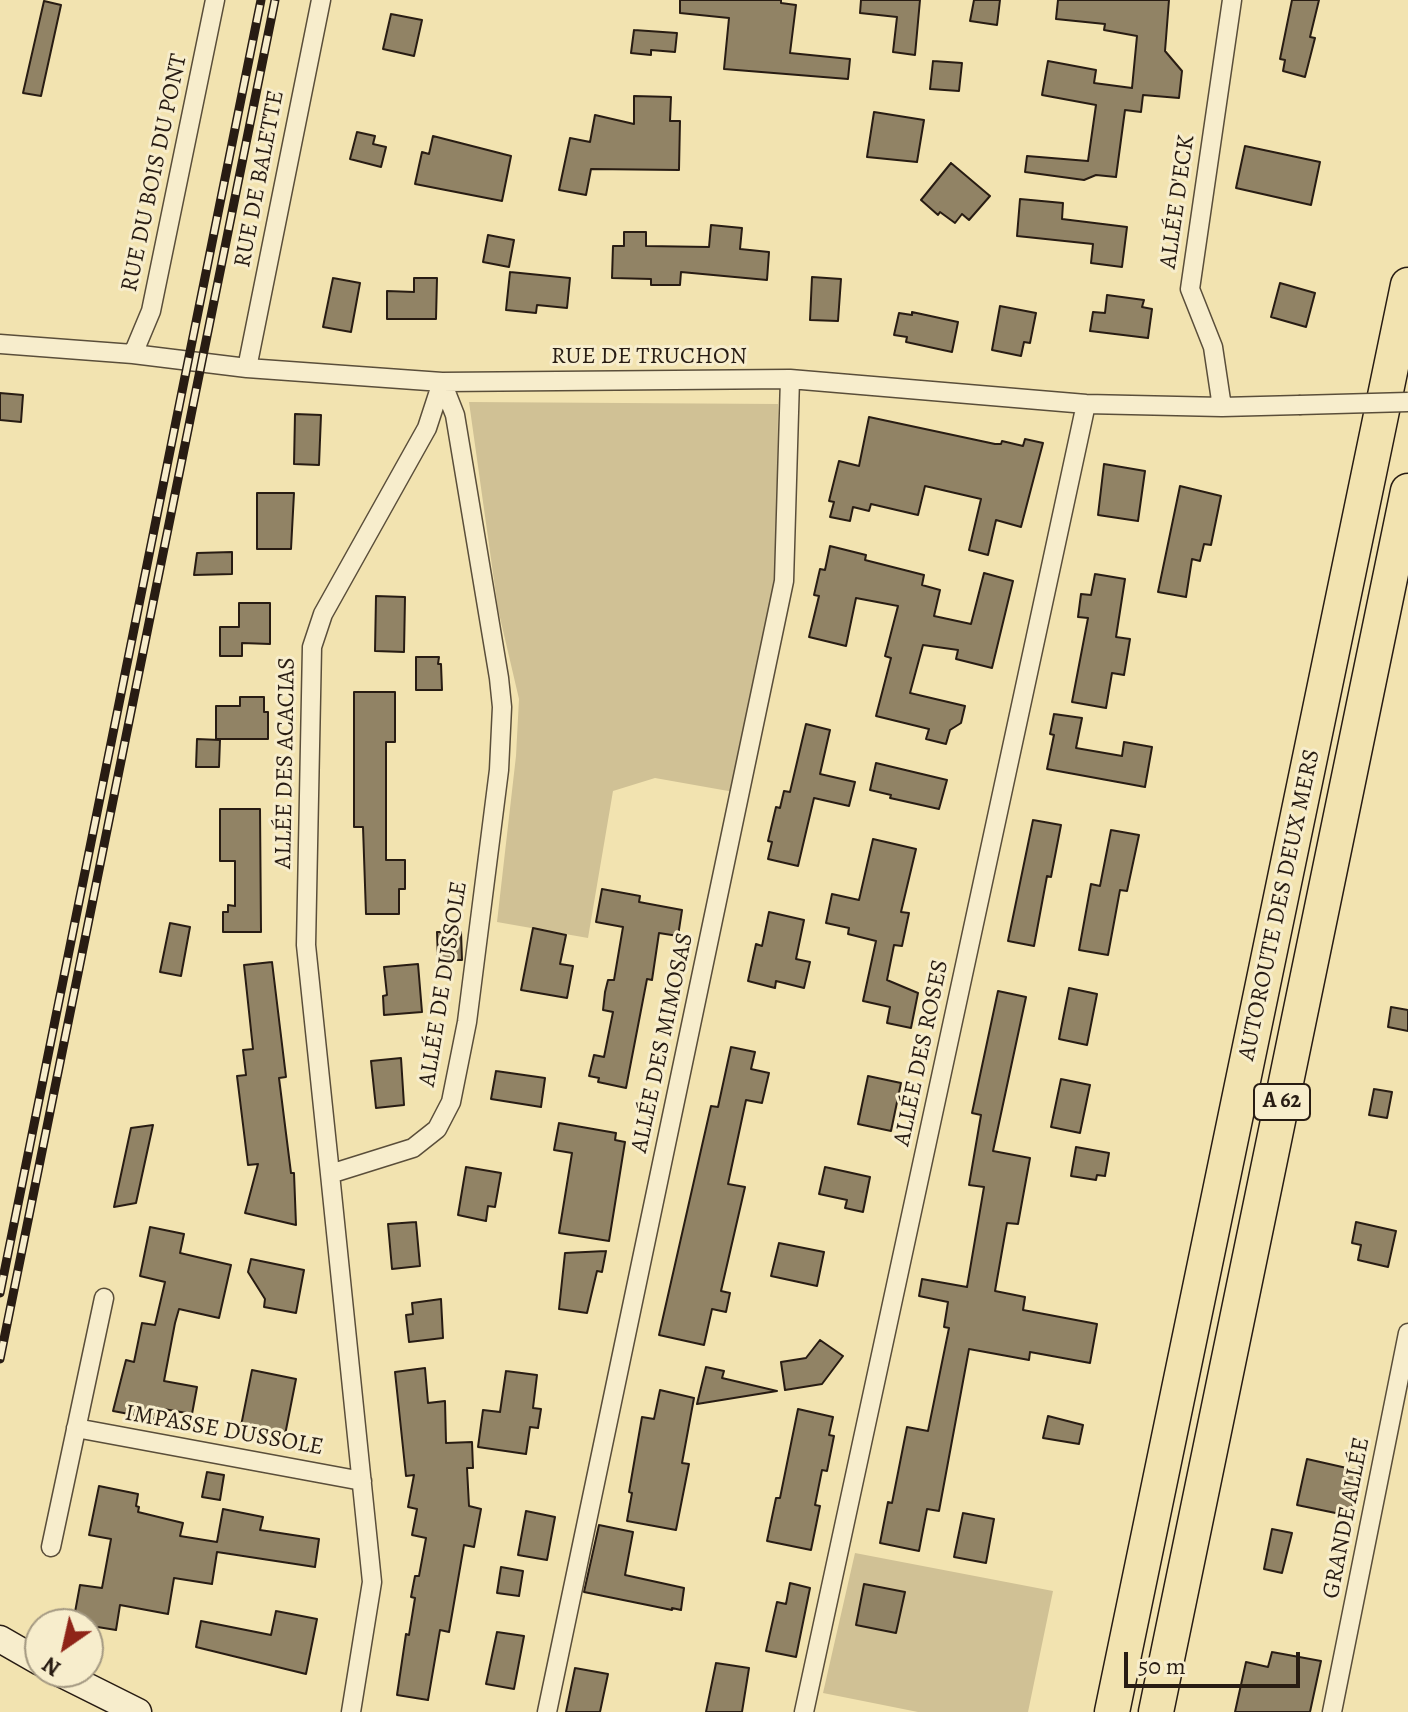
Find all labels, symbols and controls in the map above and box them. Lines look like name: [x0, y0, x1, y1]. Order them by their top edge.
street label: RUE DU BOIS DU PONT: [116, 52, 194, 294]
street label: RUE DE BALETTE: [229, 88, 291, 270]
street label: ALLÉE D'ECK: [1154, 133, 1202, 271]
street label: RUE DE TRUCHON: [551, 343, 747, 371]
street label: ALLÉE DES ACACIAS: [270, 657, 302, 869]
street label: AUTOROUTE DES DEUX MERS: [1233, 747, 1327, 1063]
street label: ALLÉE DE DUSSOLE: [414, 879, 474, 1089]
street label: ALLÉE DES MIMOSAS: [626, 930, 700, 1156]
street label: ALLÉE DES ROSES: [888, 957, 956, 1149]
road number: A 62: [1254, 1084, 1310, 1120]
street label: IMPASSE DUSSOLE: [122, 1399, 326, 1463]
street label: GRANDE ALLÉE: [1317, 1435, 1377, 1601]
north arrow: [24, 1608, 104, 1688]
scale bar: [1128, 1636, 1304, 1686]
text: N: [37, 1649, 67, 1683]
text: 50 m: [1138, 1650, 1186, 1682]

